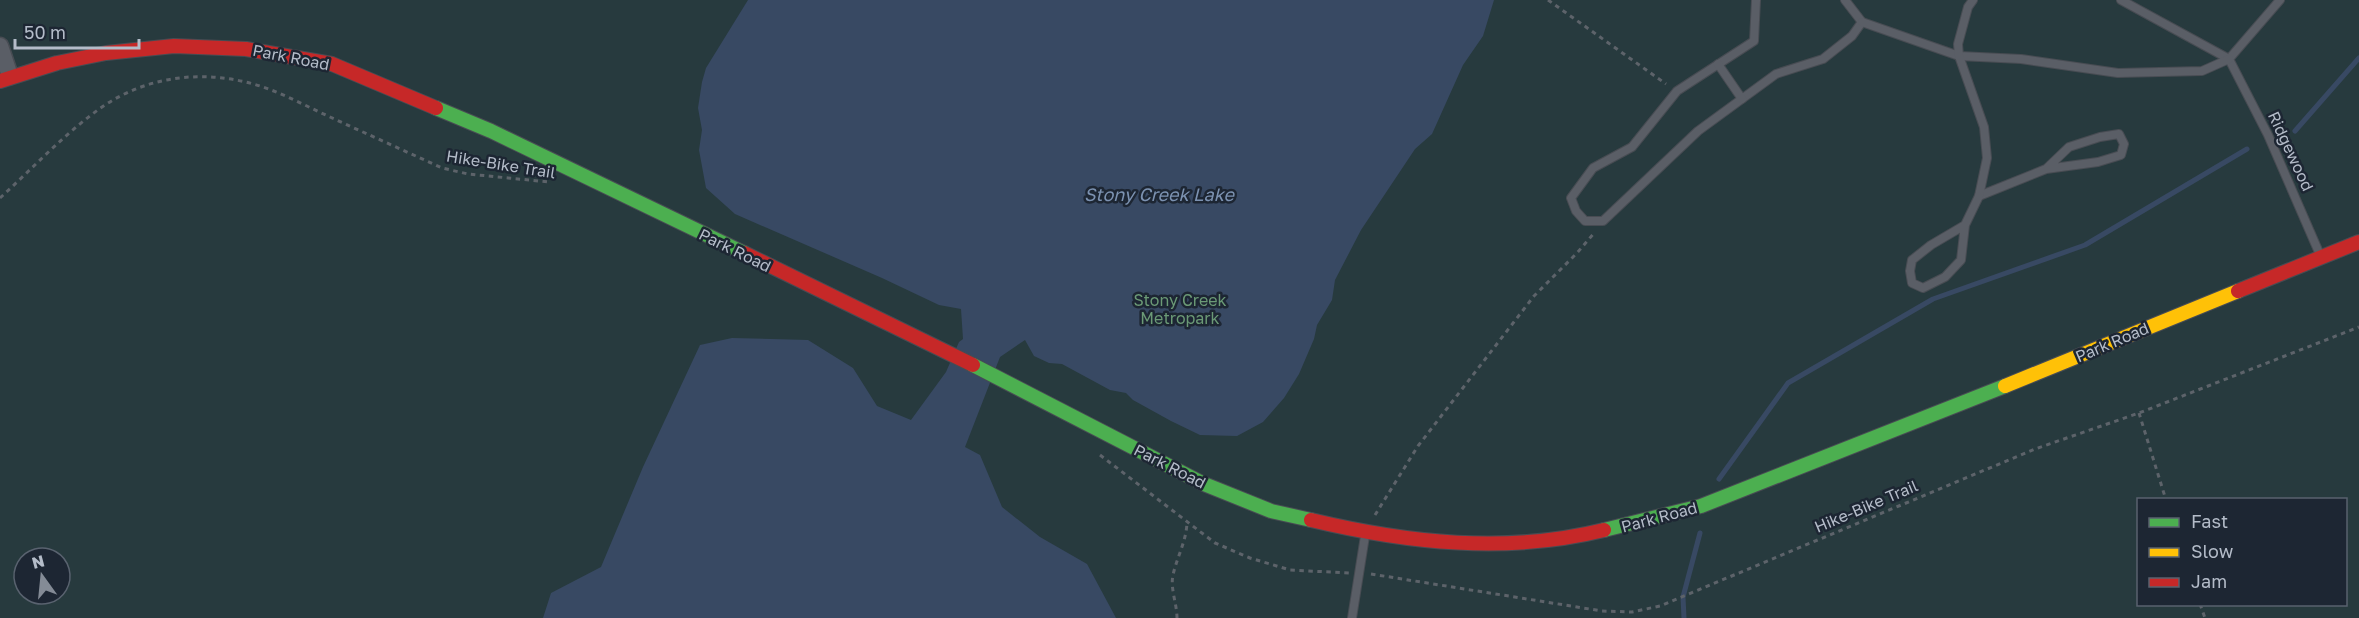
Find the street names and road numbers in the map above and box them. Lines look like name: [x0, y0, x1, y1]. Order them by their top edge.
street label: Park Road: [251, 40, 331, 74]
street label: Ridgewood: [2264, 108, 2318, 194]
street label: Hike-Bike Trail: [445, 145, 557, 183]
street label: Park Road: [696, 224, 774, 276]
street label: Park Road: [2072, 318, 2152, 366]
street label: Park Road: [1131, 439, 1209, 493]
street label: Hike-Bike Trail: [1811, 475, 1921, 537]
street label: Park Road: [1619, 497, 1699, 537]

